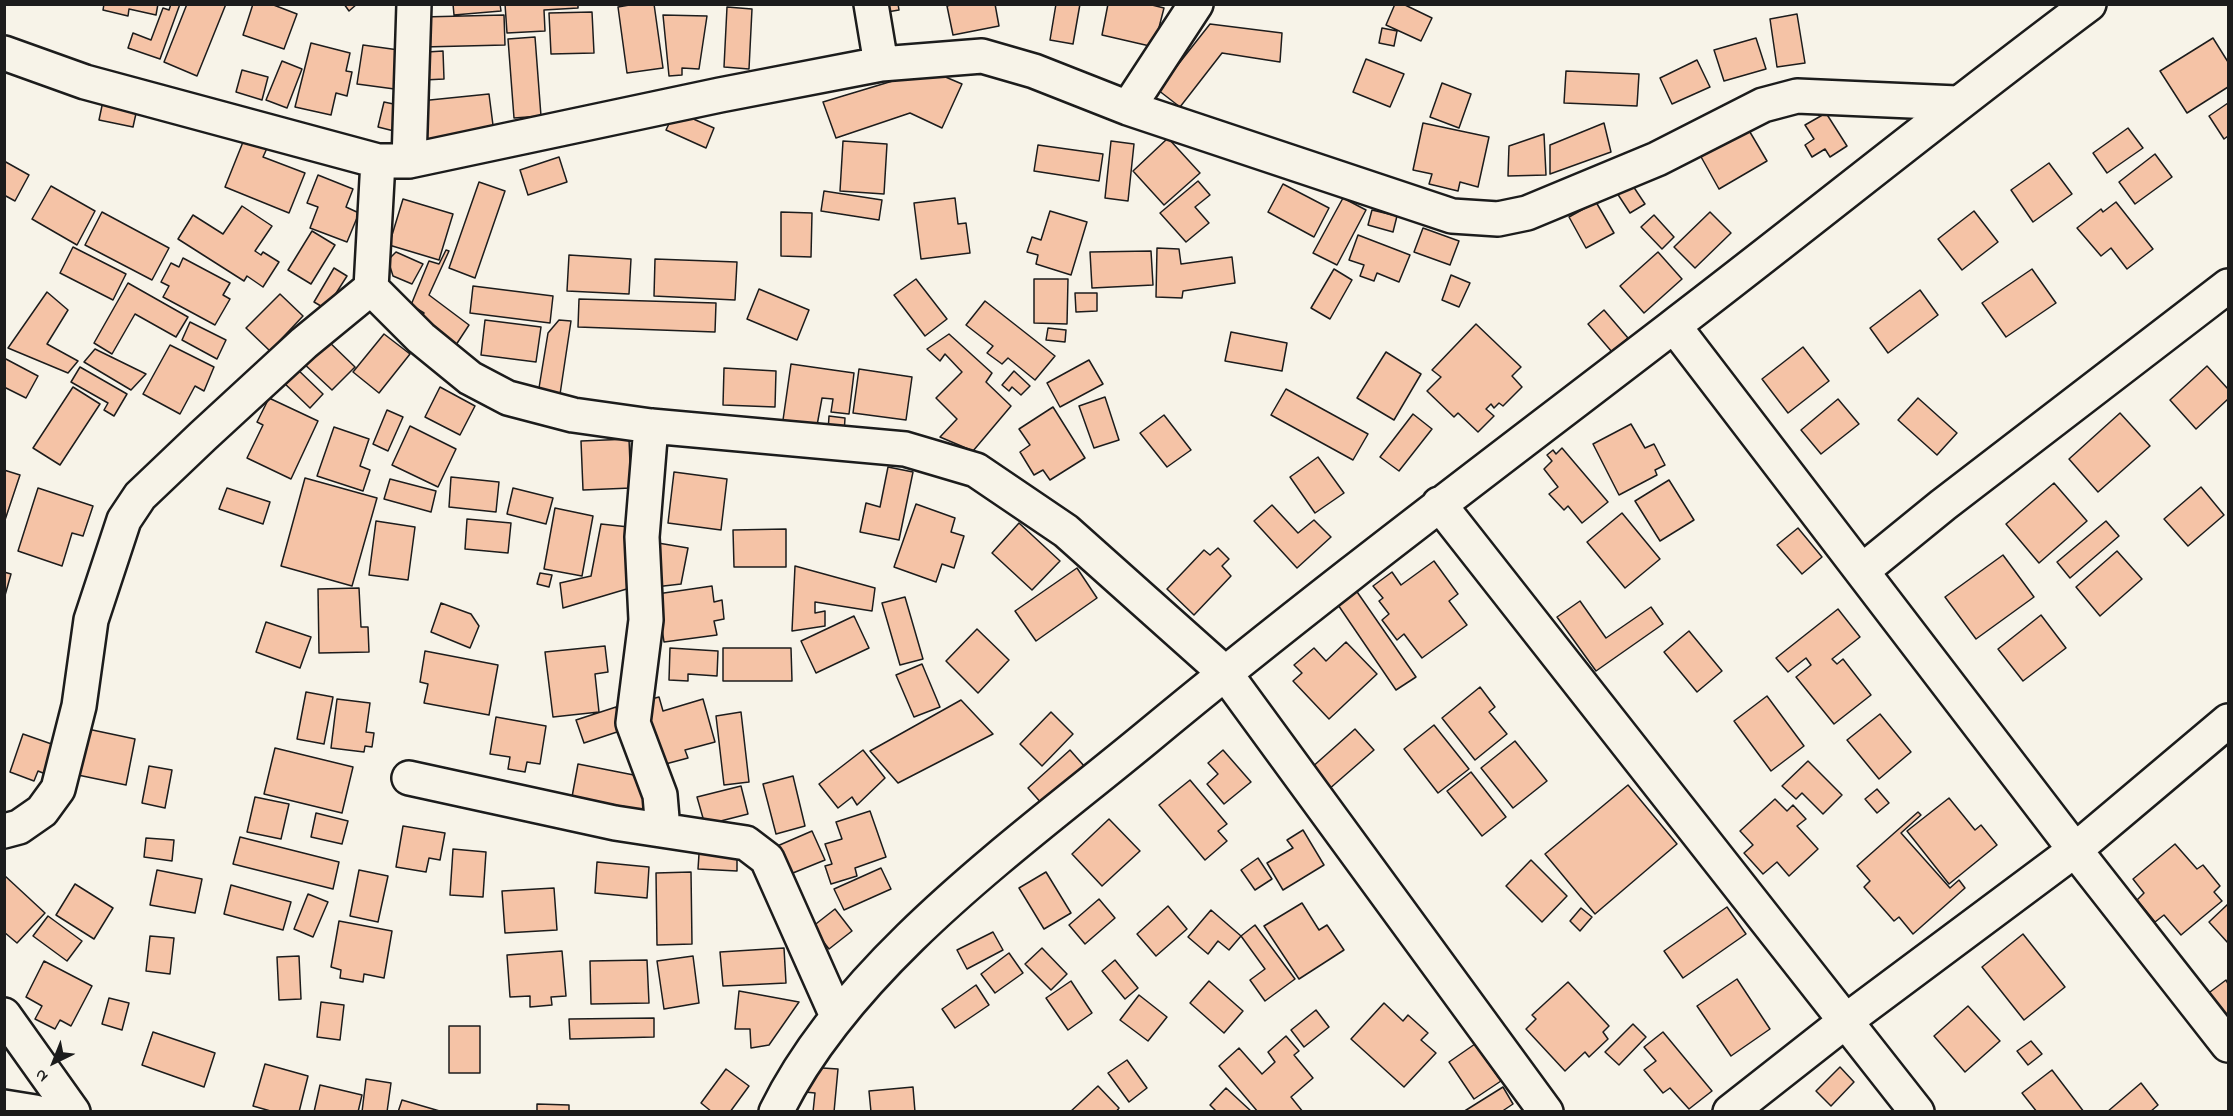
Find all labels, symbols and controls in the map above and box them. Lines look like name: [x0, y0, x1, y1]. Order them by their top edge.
north arrow: [24, 1032, 84, 1092]
text: N: [30, 1063, 54, 1088]

